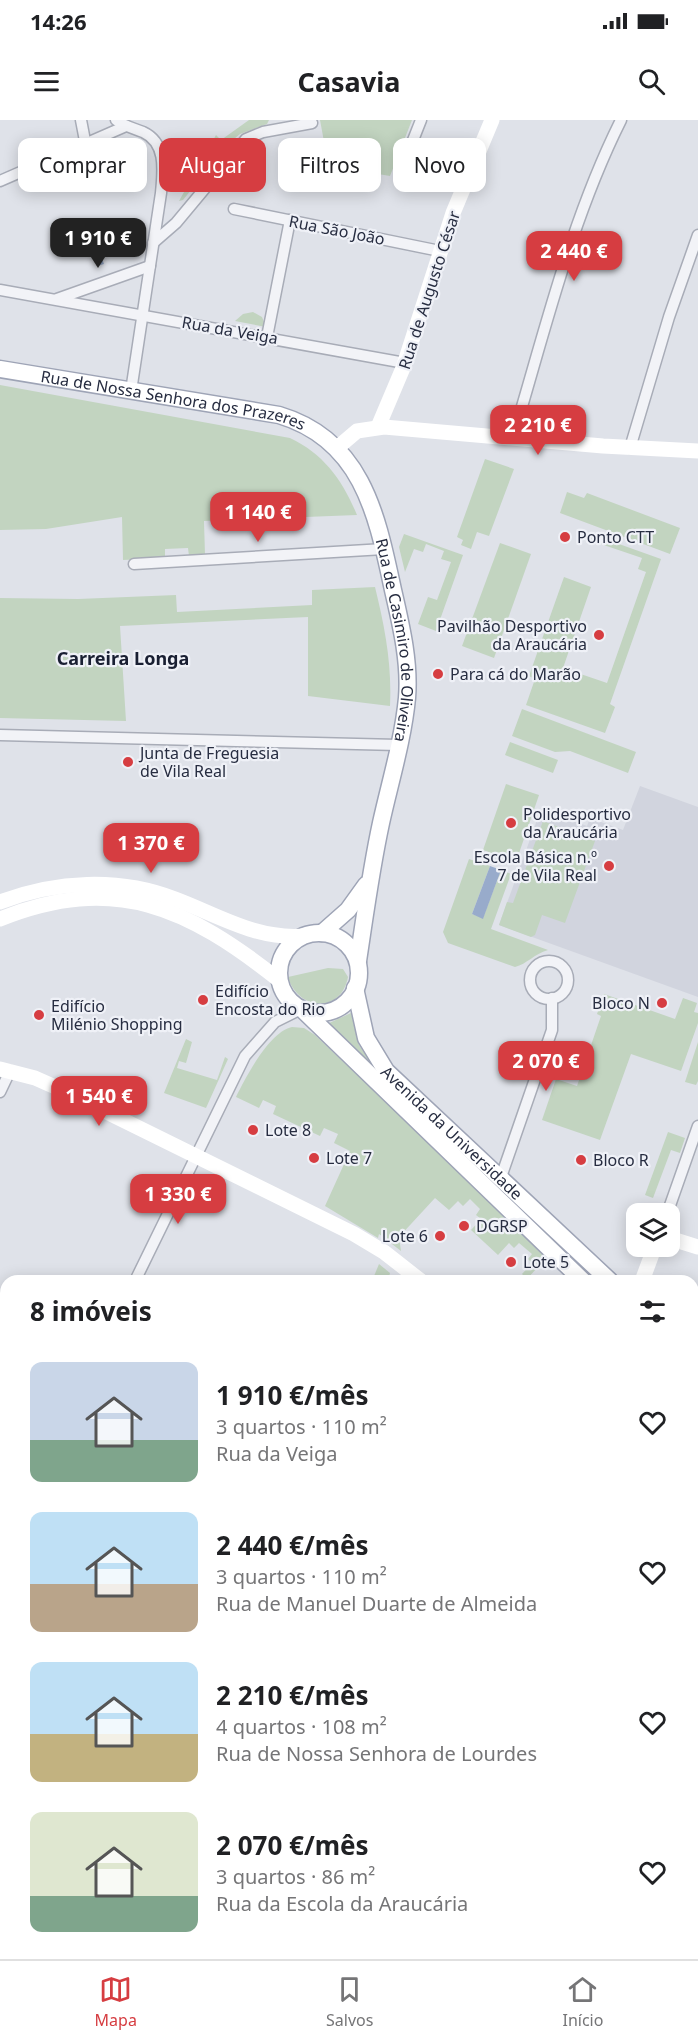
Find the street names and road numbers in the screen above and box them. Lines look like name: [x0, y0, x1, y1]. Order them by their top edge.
street label: Rua de Augusto César: [393, 208, 465, 372]
street label: Rua São João: [287, 210, 387, 250]
street label: Rua da Veiga: [180, 311, 280, 349]
street label: Rua de Nossa Senhora dos Prazeres: [39, 365, 310, 435]
street label: Rua de Casimiro de Oliveira: [371, 536, 419, 744]
street label: Avenida da Universidade: [376, 1061, 527, 1204]

